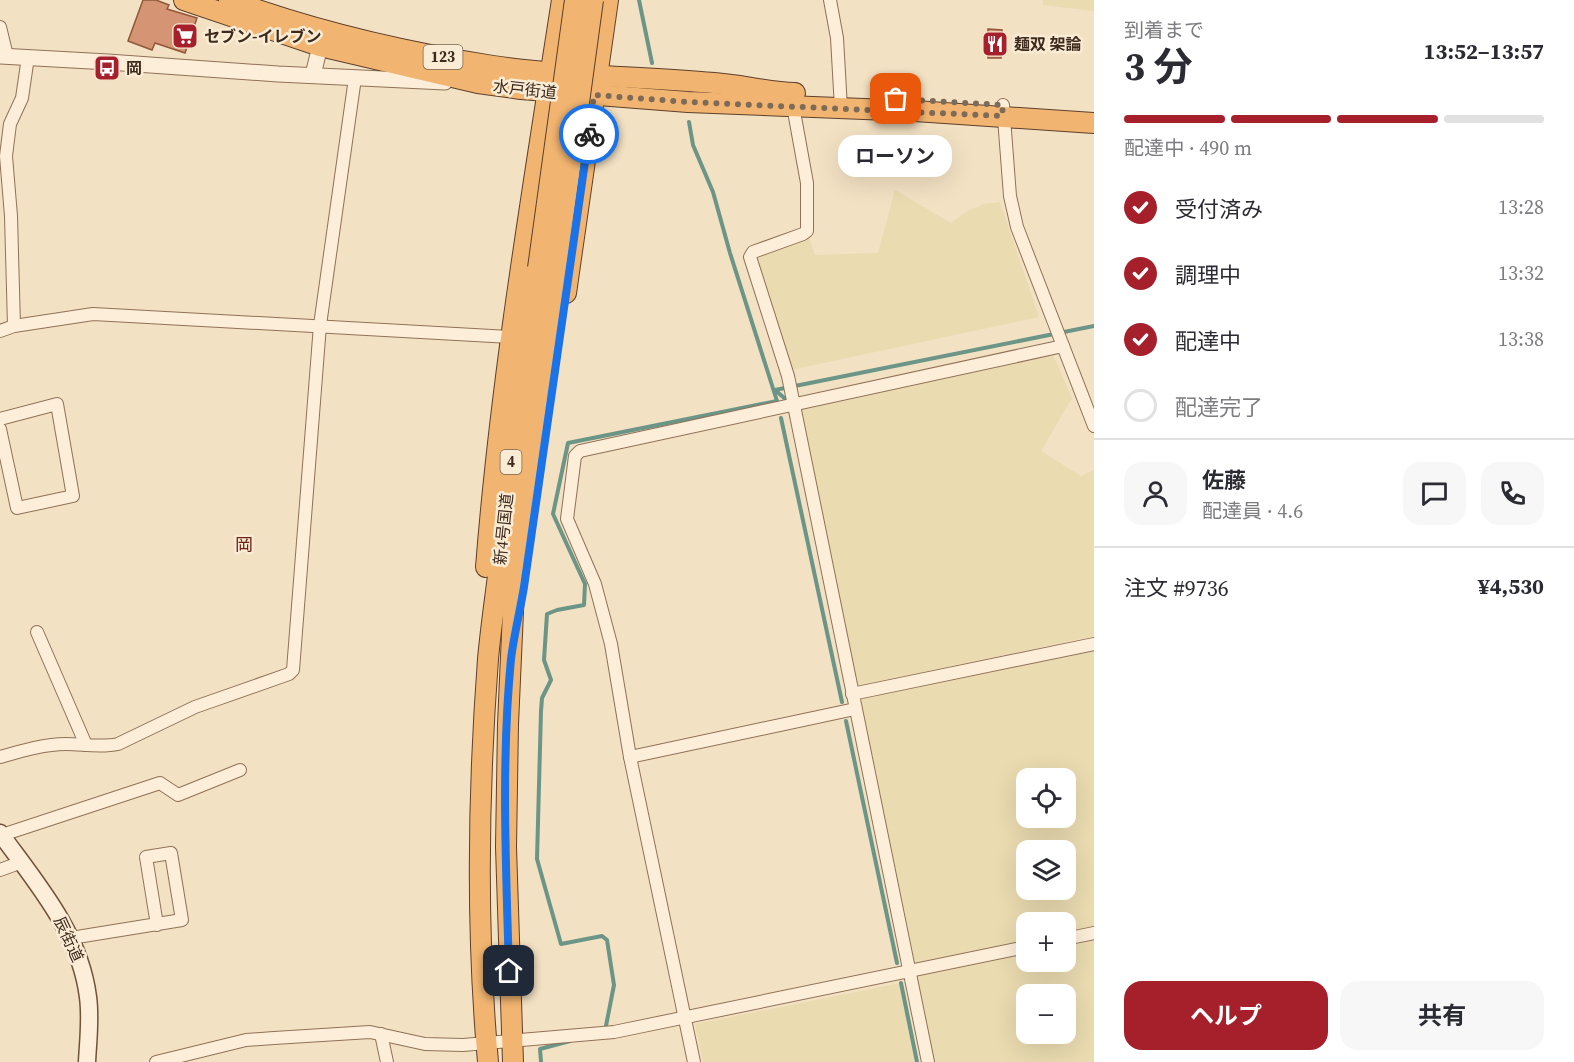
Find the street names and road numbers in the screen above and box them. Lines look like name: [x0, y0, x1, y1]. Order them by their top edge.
road number: 123: [424, 45, 462, 69]
street label: 水戸街道: [492, 75, 558, 103]
road number: 4: [500, 450, 522, 474]
street label: 新4号国道: [488, 492, 518, 566]
street label: 辰街道: [49, 913, 89, 965]

